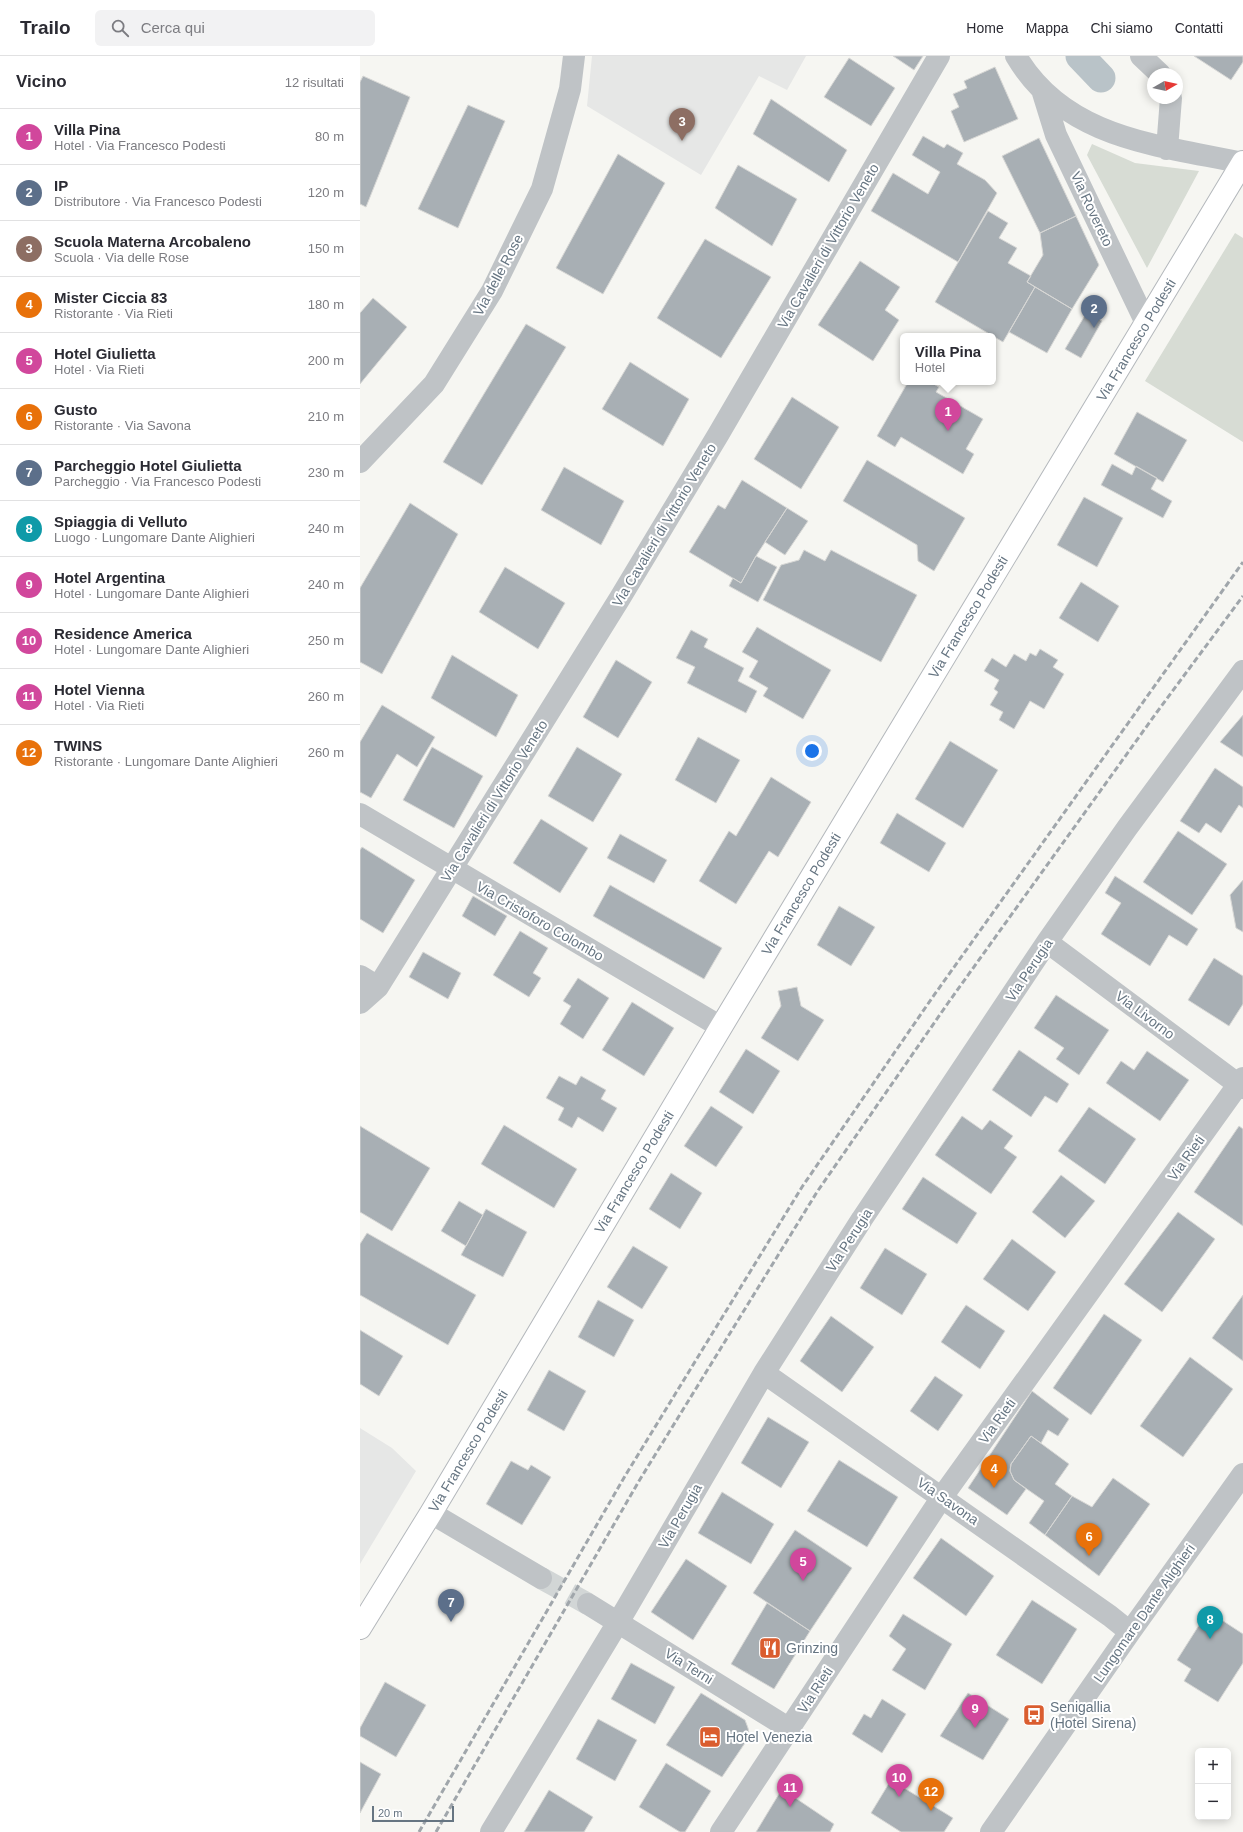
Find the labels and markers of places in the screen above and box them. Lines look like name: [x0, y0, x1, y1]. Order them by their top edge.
pin: 3: [669, 108, 695, 141]
pin: 2: [1081, 295, 1107, 328]
pin: 1: [935, 398, 961, 431]
pin: 4: [981, 1455, 1007, 1488]
pin: 6: [1076, 1523, 1102, 1556]
pin: 5: [790, 1548, 816, 1581]
pin: 7: [438, 1589, 464, 1622]
pin: 8: [1197, 1606, 1223, 1639]
restaurant icon: Grinzing: [757, 1635, 783, 1661]
place label: Grinzing: [786, 1640, 838, 1656]
pin: 9: [962, 1695, 988, 1728]
place label: Senigallia (Hotel Sirena): [1050, 1699, 1136, 1731]
bus stop icon: Senigallia (Hotel Sirena): [1021, 1702, 1047, 1728]
hotel icon: Hotel Venezia: [697, 1724, 723, 1750]
place label: Hotel Venezia: [726, 1729, 813, 1745]
pin: 10: [886, 1764, 912, 1797]
pin: 11: [777, 1774, 803, 1807]
pin: 12: [918, 1778, 944, 1811]

